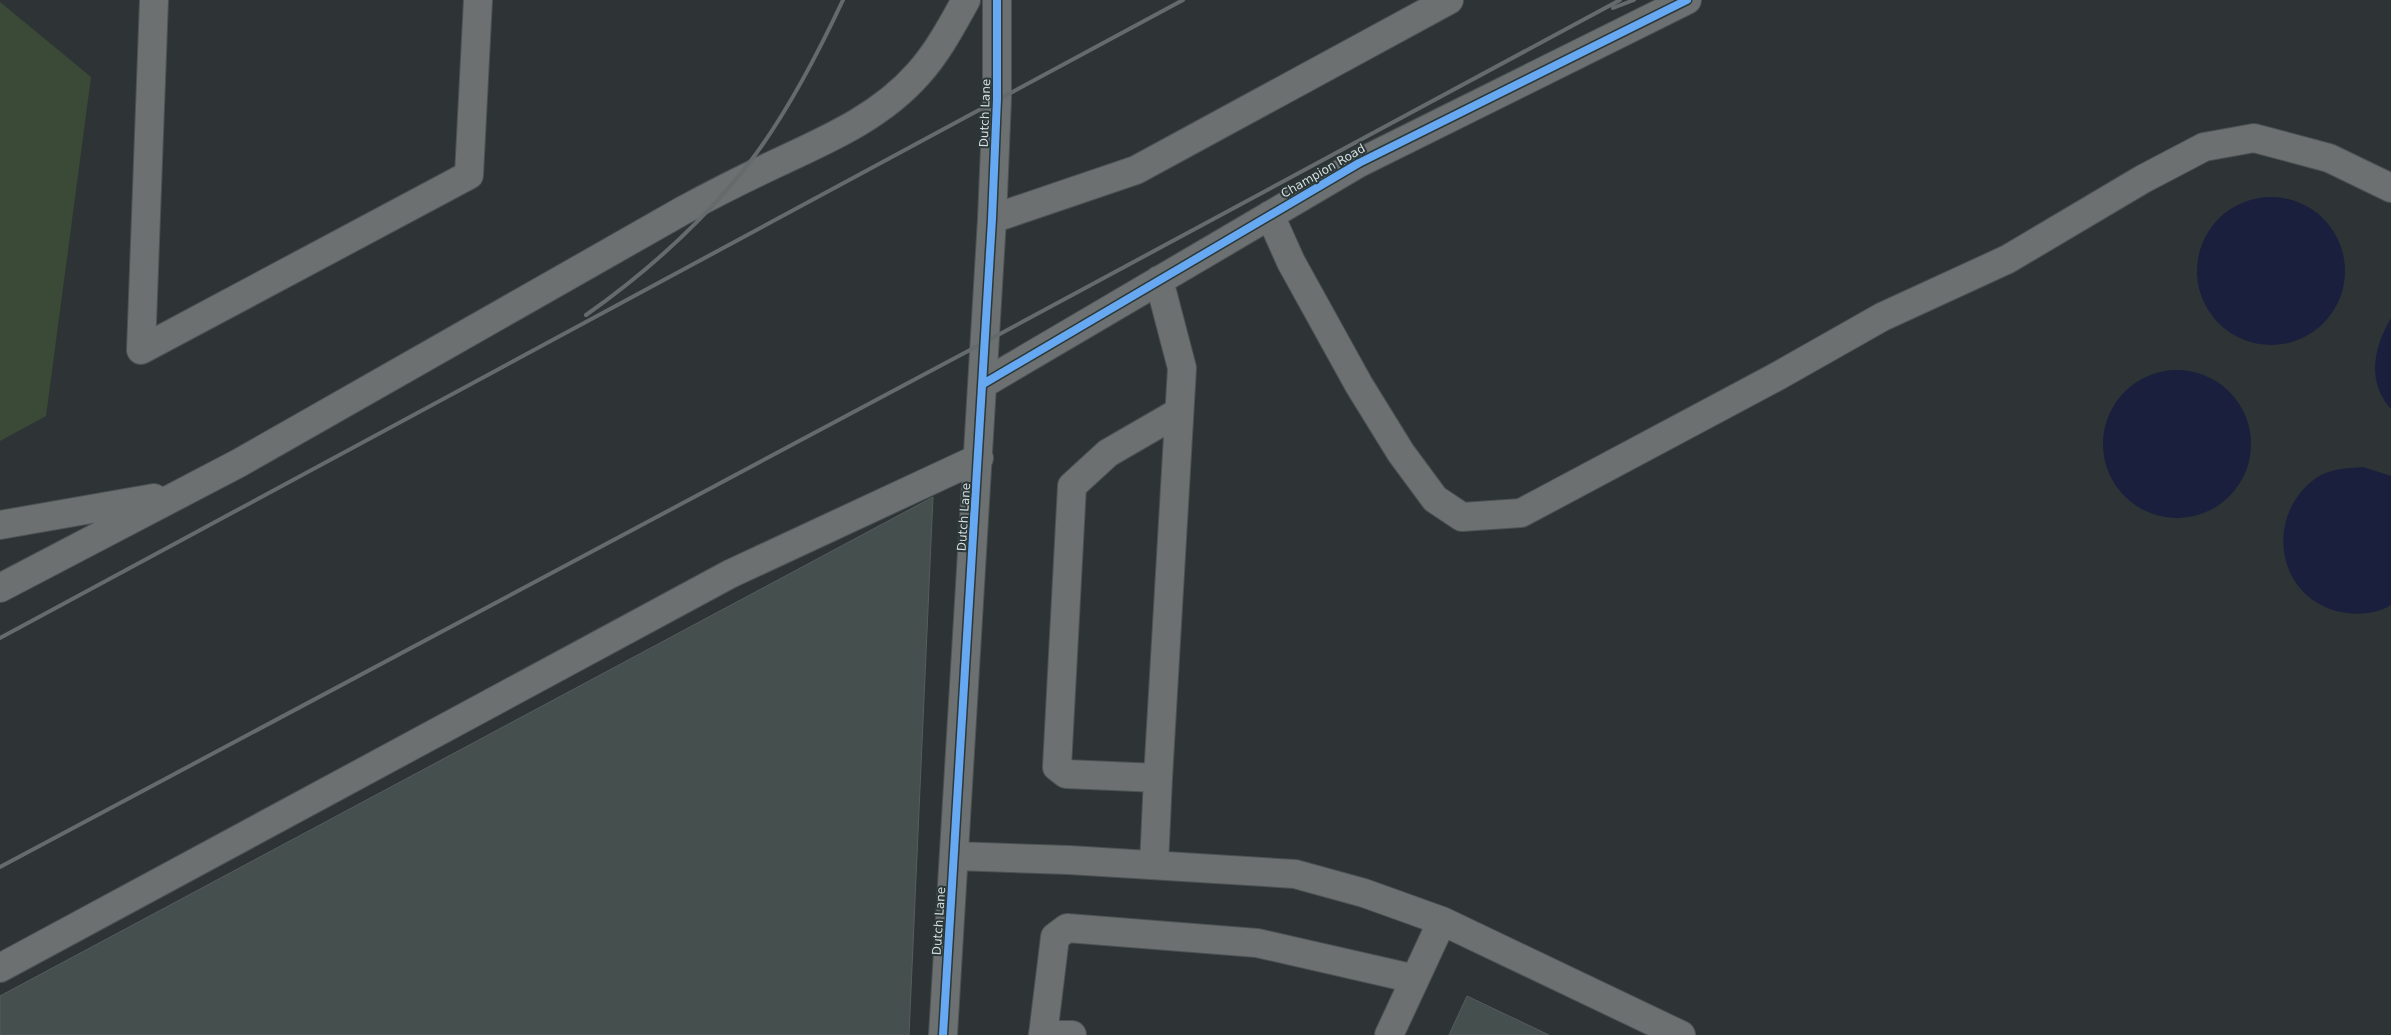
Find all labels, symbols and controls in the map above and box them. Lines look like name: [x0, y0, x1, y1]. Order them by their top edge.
street label: Dutch Lane: [977, 78, 993, 148]
street label: Champion Road: [1278, 141, 1368, 201]
street label: Dutch Lane: [955, 482, 973, 552]
street label: Dutch Lane: [930, 886, 948, 956]

